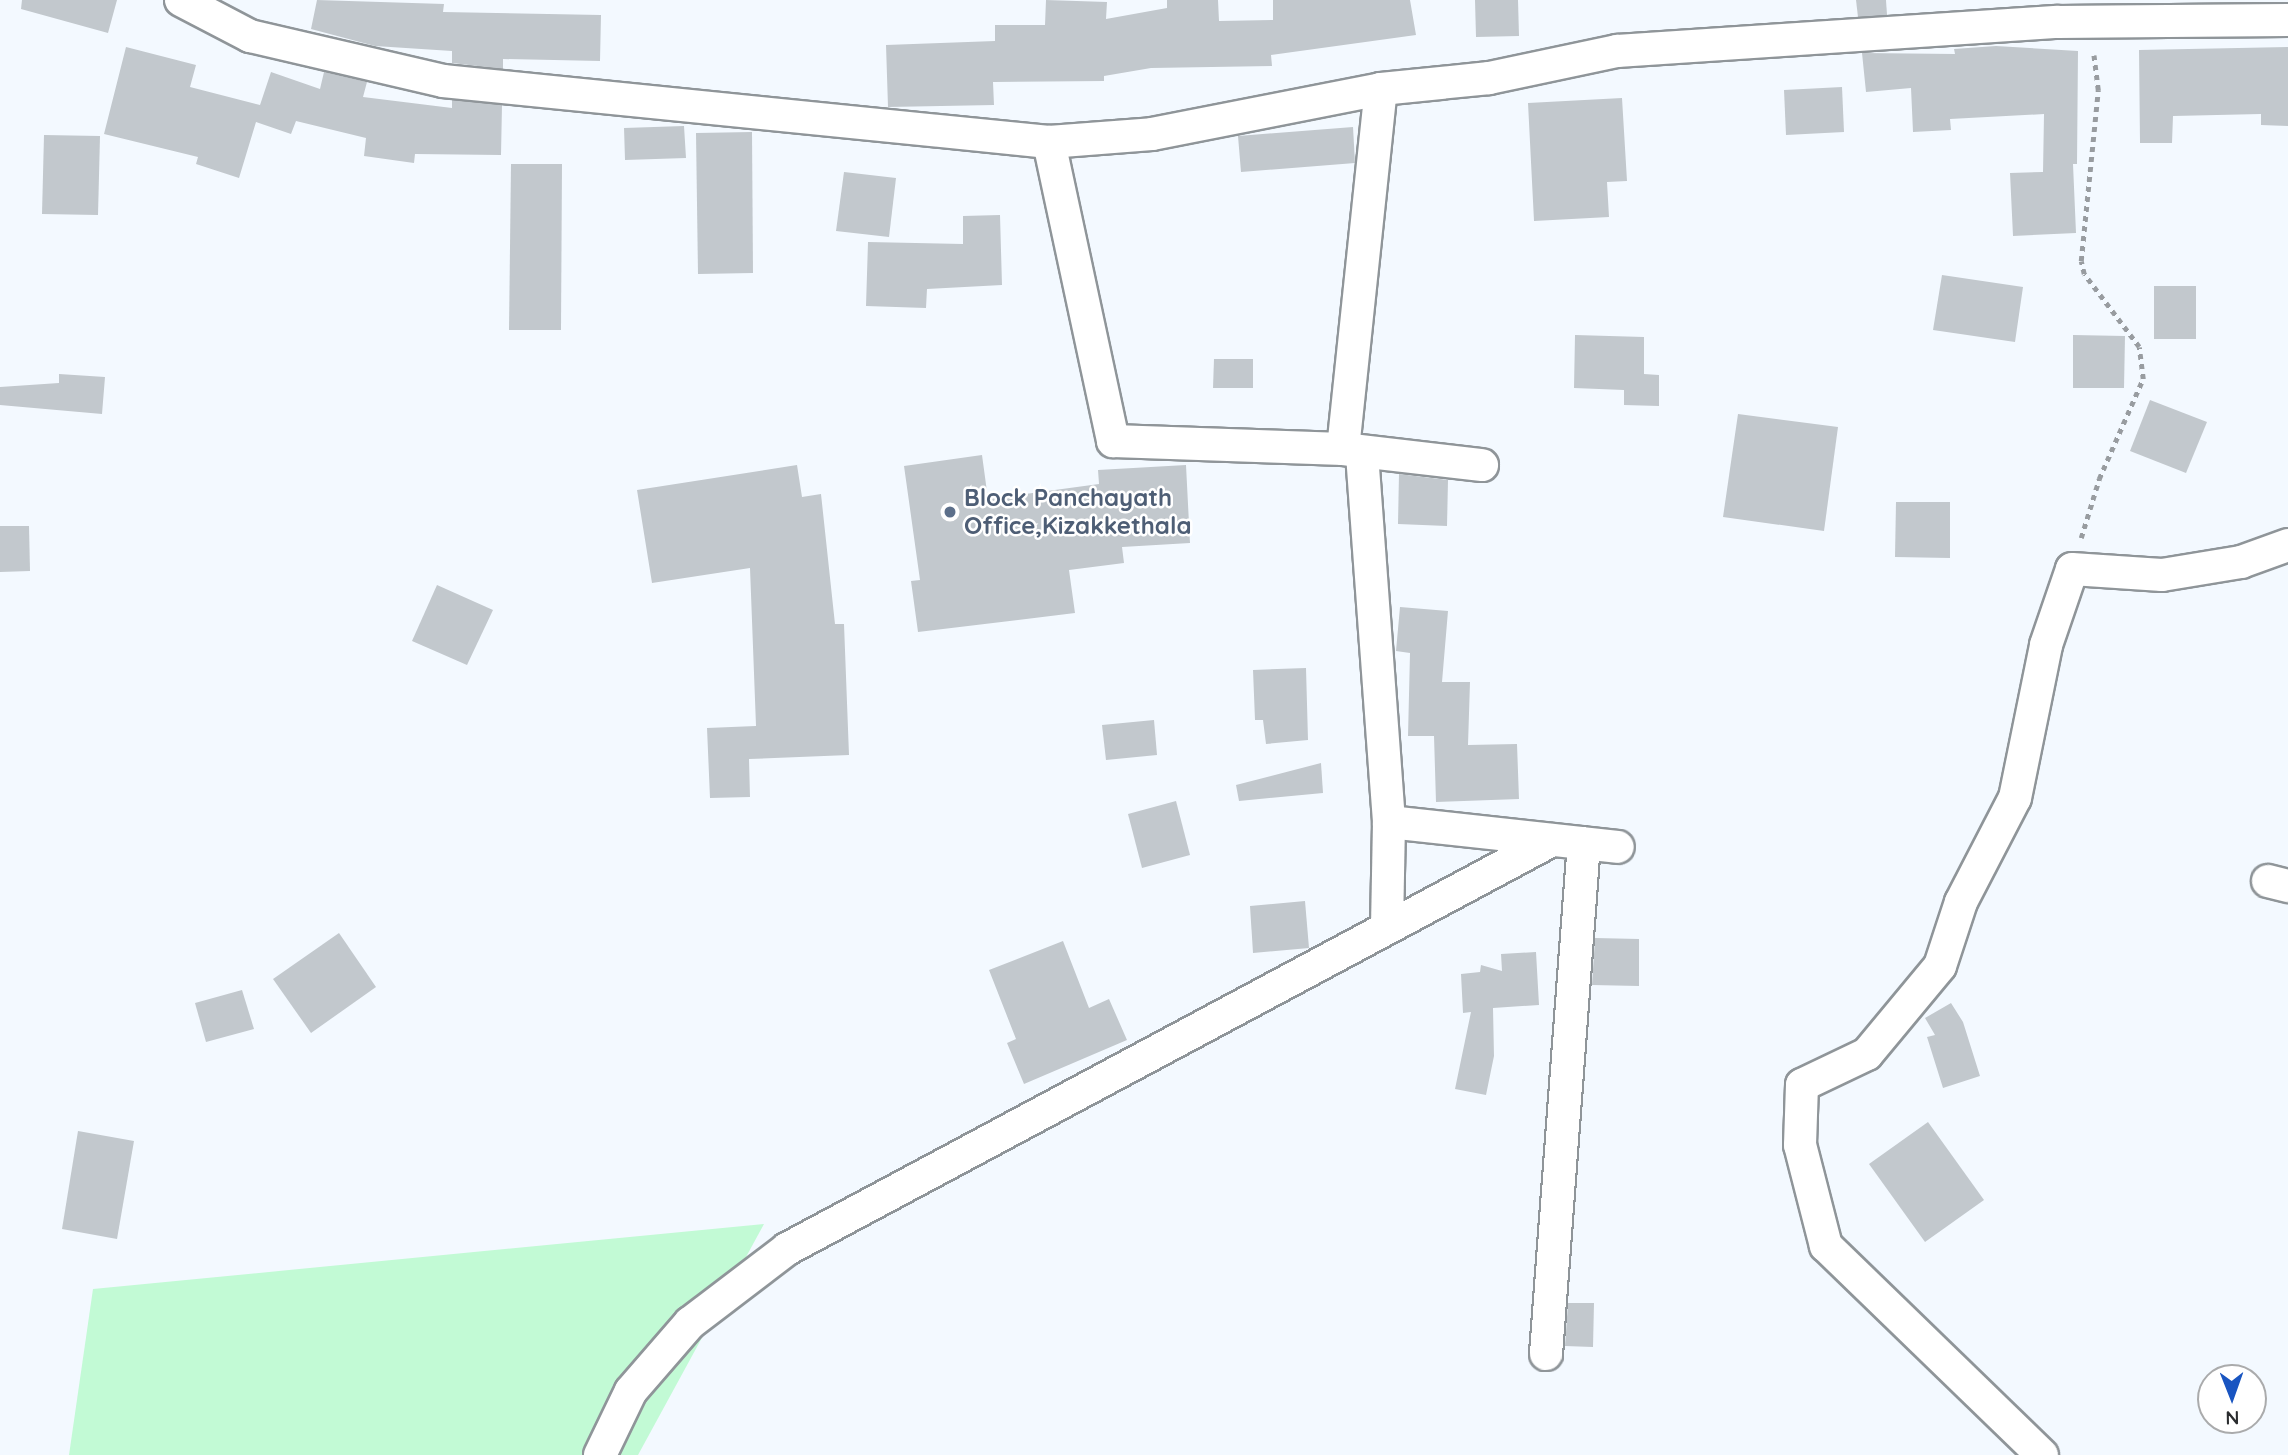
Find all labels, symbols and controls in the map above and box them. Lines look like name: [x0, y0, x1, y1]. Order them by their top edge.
place label: Block Panchayath Office,Kizakkethala: [964, 484, 1191, 540]
marker: Block Panchayath Office,Kizakkethala: [942, 504, 958, 520]
north arrow: [2197, 1364, 2267, 1434]
text: N: [2225, 1406, 2240, 1430]

